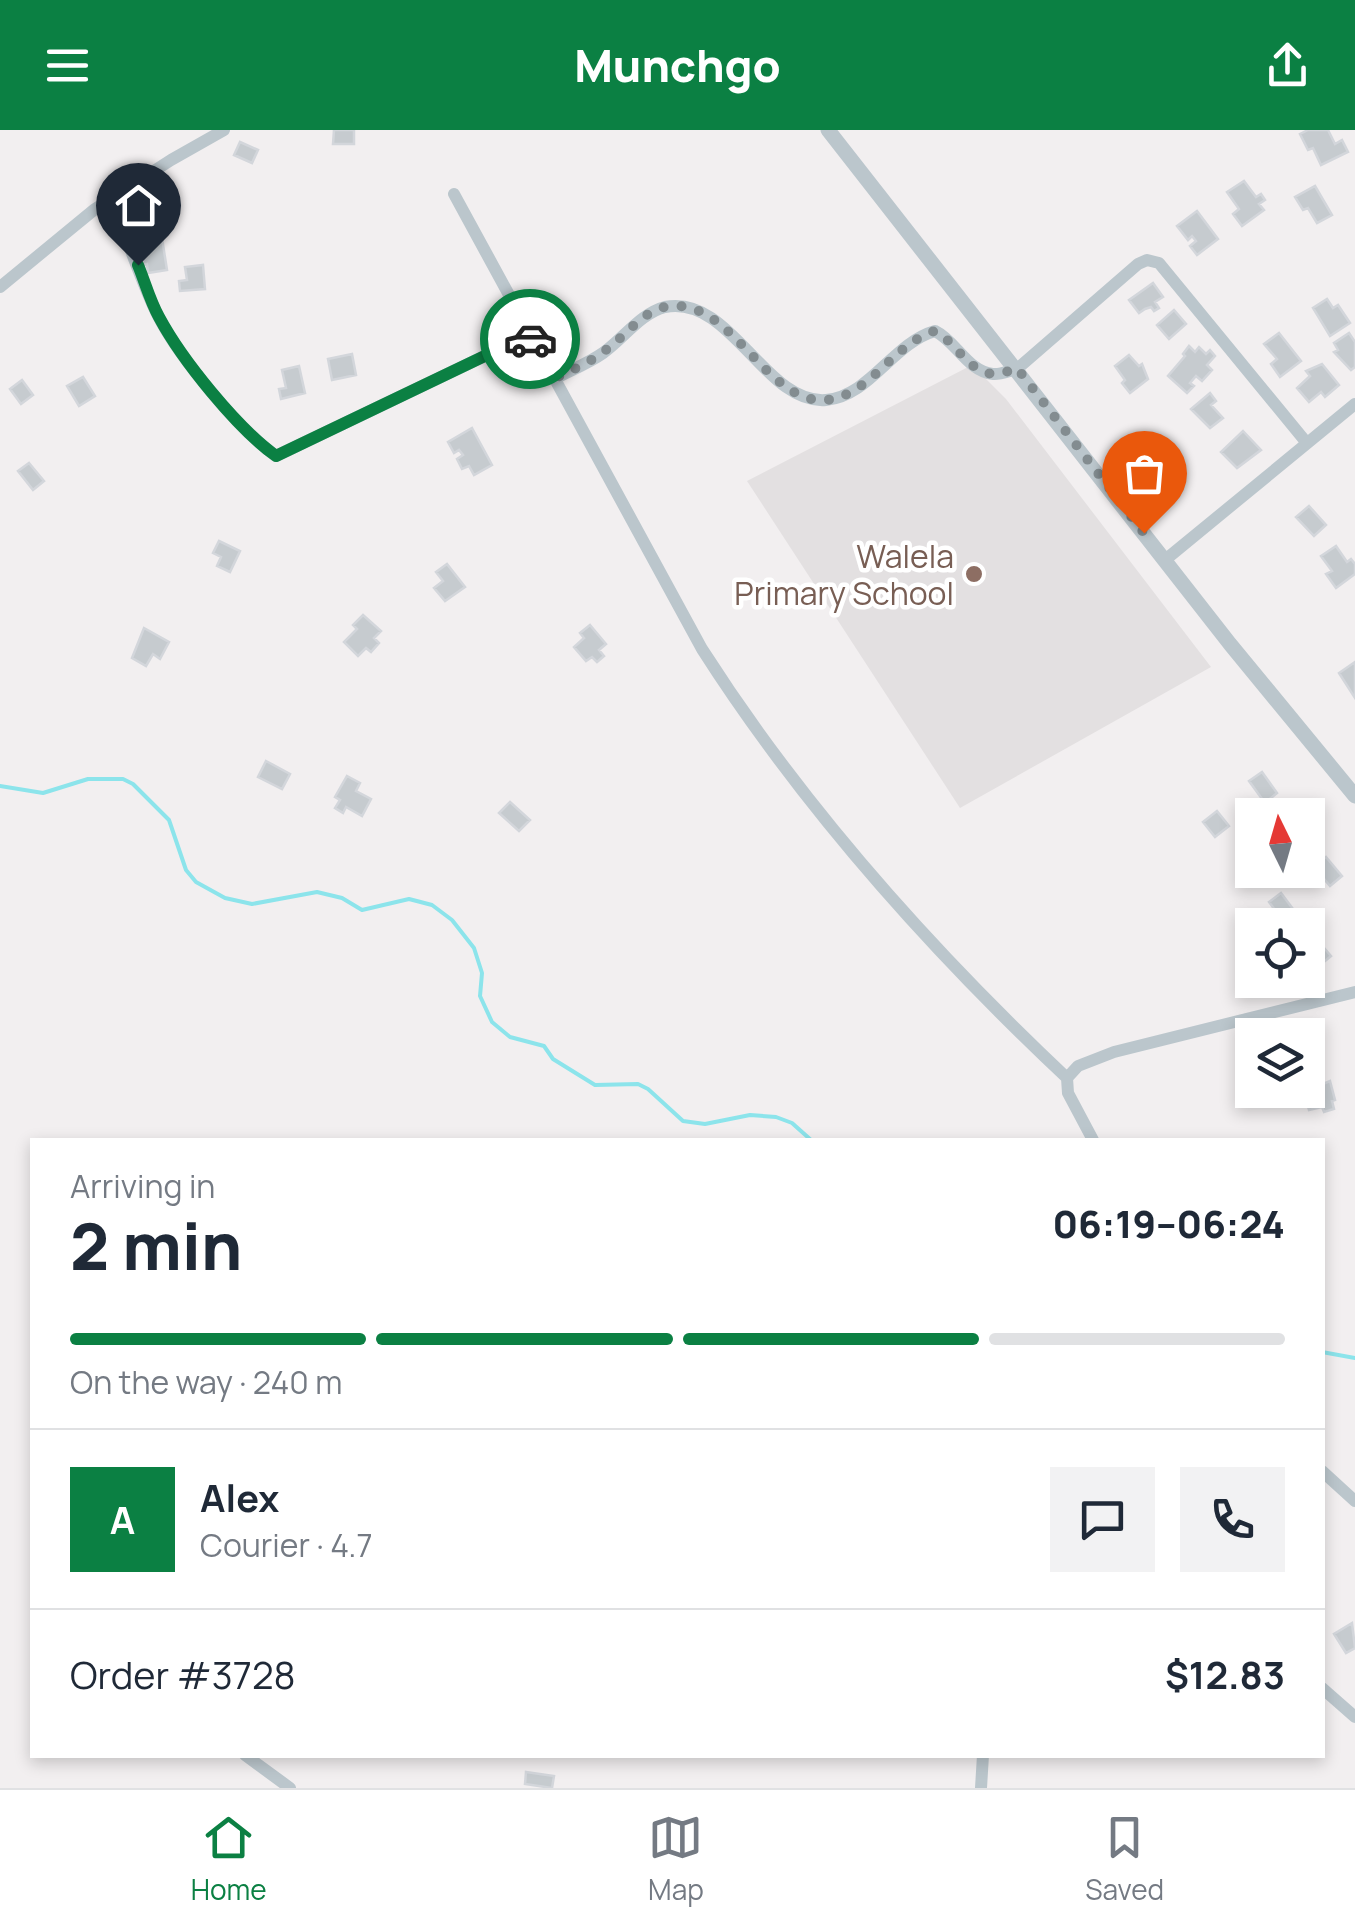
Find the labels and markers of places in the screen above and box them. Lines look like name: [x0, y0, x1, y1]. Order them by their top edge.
pin: [96, 163, 181, 266]
pin: [1102, 431, 1187, 534]
place label: Walela Primary School: [734, 534, 954, 615]
marker: Walela Primary School: [963, 563, 985, 585]

